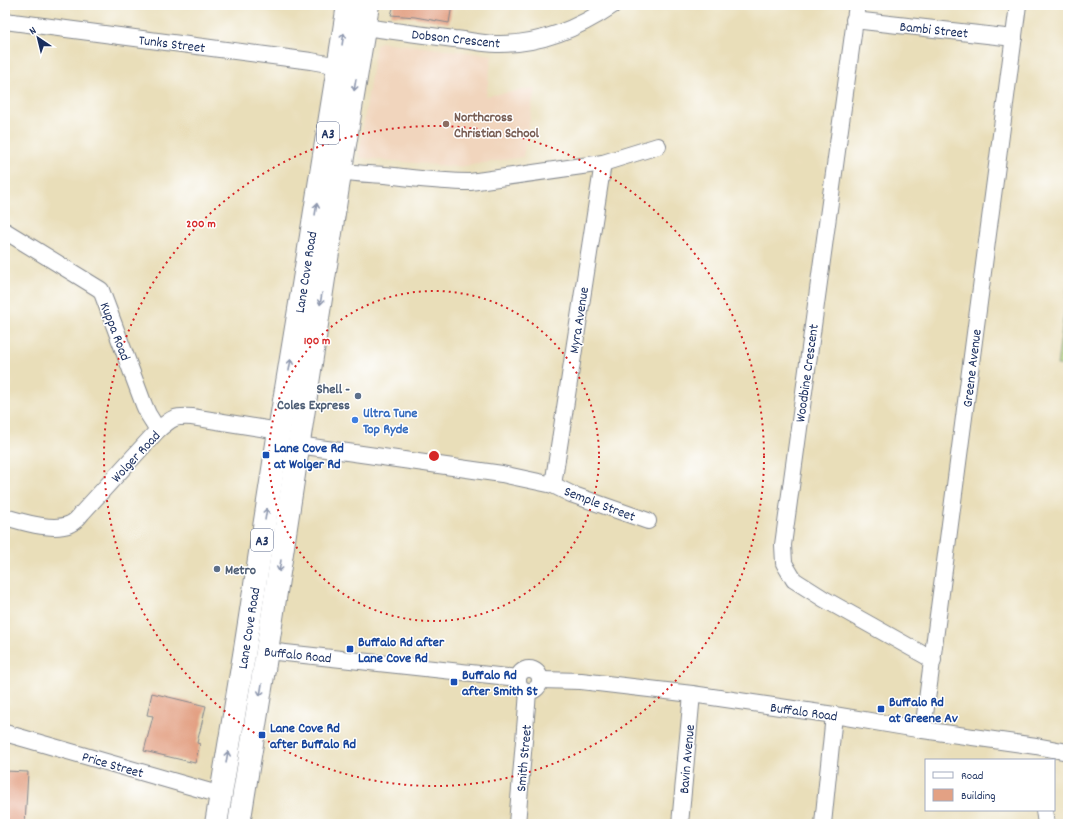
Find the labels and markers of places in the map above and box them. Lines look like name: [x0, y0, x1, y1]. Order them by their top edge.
place label: Northcross Christian School: [454, 108, 540, 144]
marker: Northcross Christian School: [441, 119, 451, 129]
place label: Shell - Coles Express: [277, 380, 350, 416]
marker: Shell - Coles Express: [353, 391, 363, 401]
place label: Ultra Tune Top Ryde: [363, 404, 417, 440]
marker: Ultra Tune Top Ryde: [350, 415, 360, 425]
place label: Lane Cove Rd at Wolger Rd: [274, 439, 344, 475]
centre of rings: [427, 449, 441, 463]
marker: Lane Cove Rd at Wolger Rd: [261, 450, 271, 460]
place label: Metro: [225, 561, 256, 581]
marker: Metro: [212, 564, 222, 574]
place label: Buffalo Rd after Lane Cove Rd: [358, 633, 445, 669]
marker: Buffalo Rd after Lane Cove Rd: [345, 644, 355, 654]
place label: Buffalo Rd after Smith St: [462, 666, 539, 702]
marker: Buffalo Rd after Smith St: [449, 677, 459, 687]
place label: Buffalo Rd at Greene Av: [889, 693, 958, 729]
marker: Buffalo Rd at Greene Av: [876, 704, 886, 714]
place label: Lane Cove Rd after Buffalo Rd: [270, 719, 357, 755]
marker: Lane Cove Rd after Buffalo Rd: [257, 730, 267, 740]

